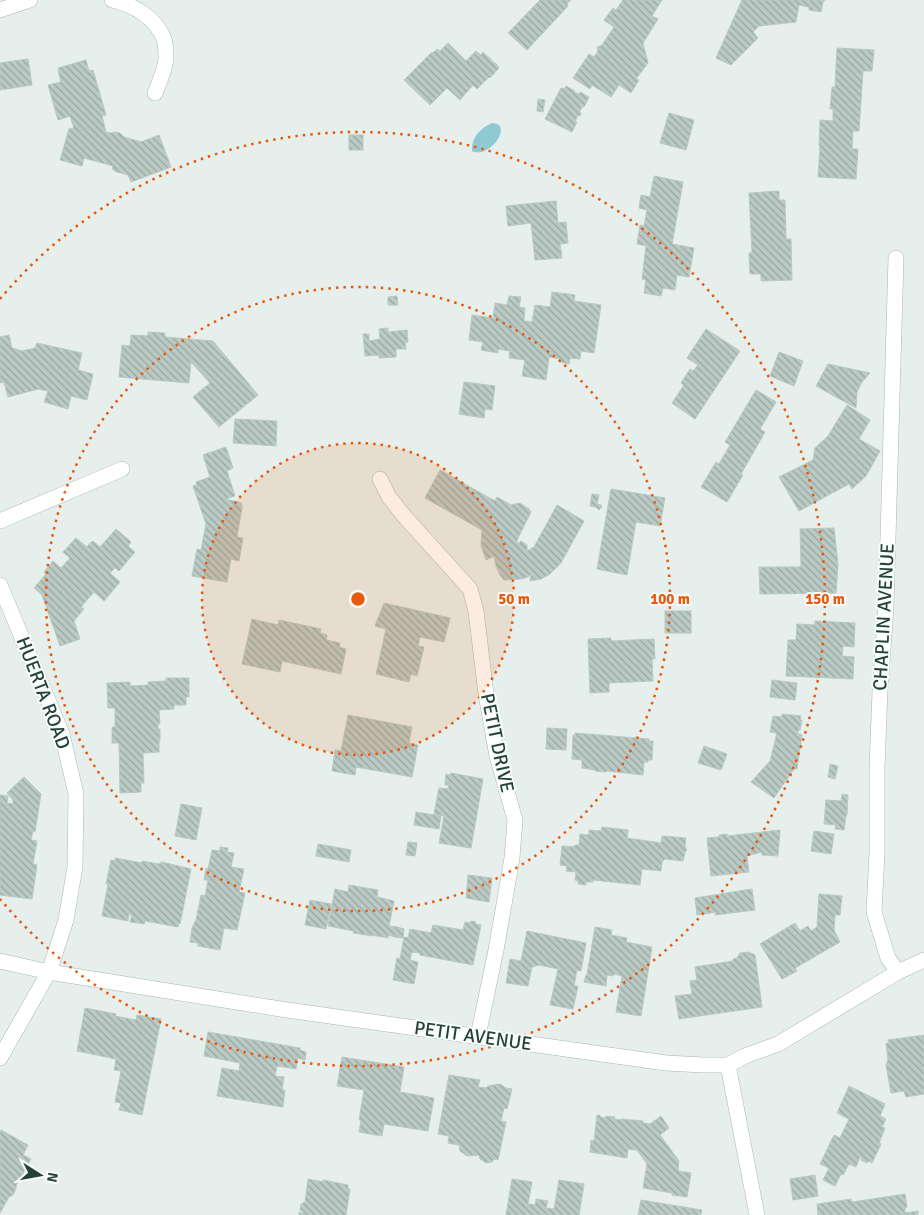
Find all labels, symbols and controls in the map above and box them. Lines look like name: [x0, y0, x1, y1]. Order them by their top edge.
street label: CHAPLIN AVENUE: [868, 543, 900, 691]
centre of rings: [349, 590, 367, 608]
text: 50 m: [498, 590, 530, 608]
text: 100 m: [650, 590, 690, 608]
text: 150 m: [805, 590, 845, 608]
street label: HUERTA ROAD: [11, 633, 75, 753]
street label: PETIT DRIVE: [475, 691, 519, 795]
street label: PETIT AVENUE: [413, 1016, 533, 1056]
north arrow: [15, 1150, 65, 1200]
text: N: [43, 1171, 62, 1184]

